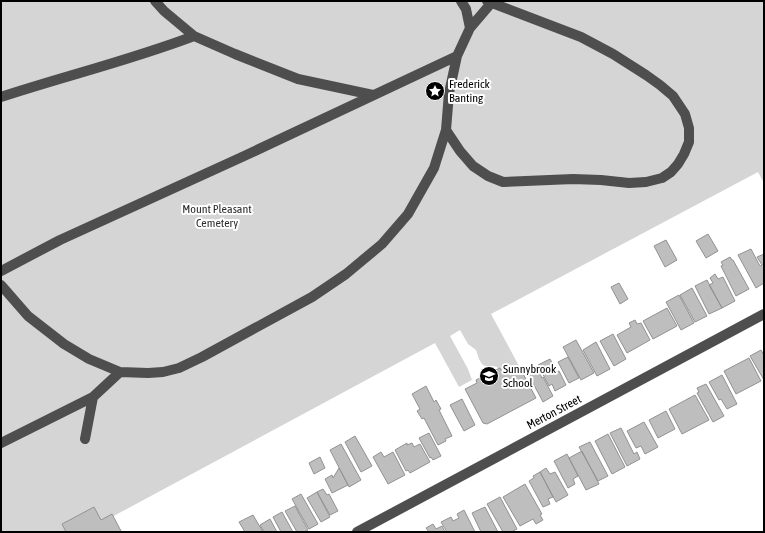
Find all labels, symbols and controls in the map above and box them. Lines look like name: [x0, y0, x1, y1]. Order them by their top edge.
place label: Frederick Banting: [449, 77, 490, 105]
place icon: Frederick Banting: [424, 80, 446, 102]
park label: Mount Pleasant Cemetery: [182, 202, 252, 230]
place label: Sunnybrook School: [503, 362, 557, 390]
school or university icon: Sunnybrook School: [478, 365, 500, 387]
street label: Merton Street: [524, 392, 584, 432]

